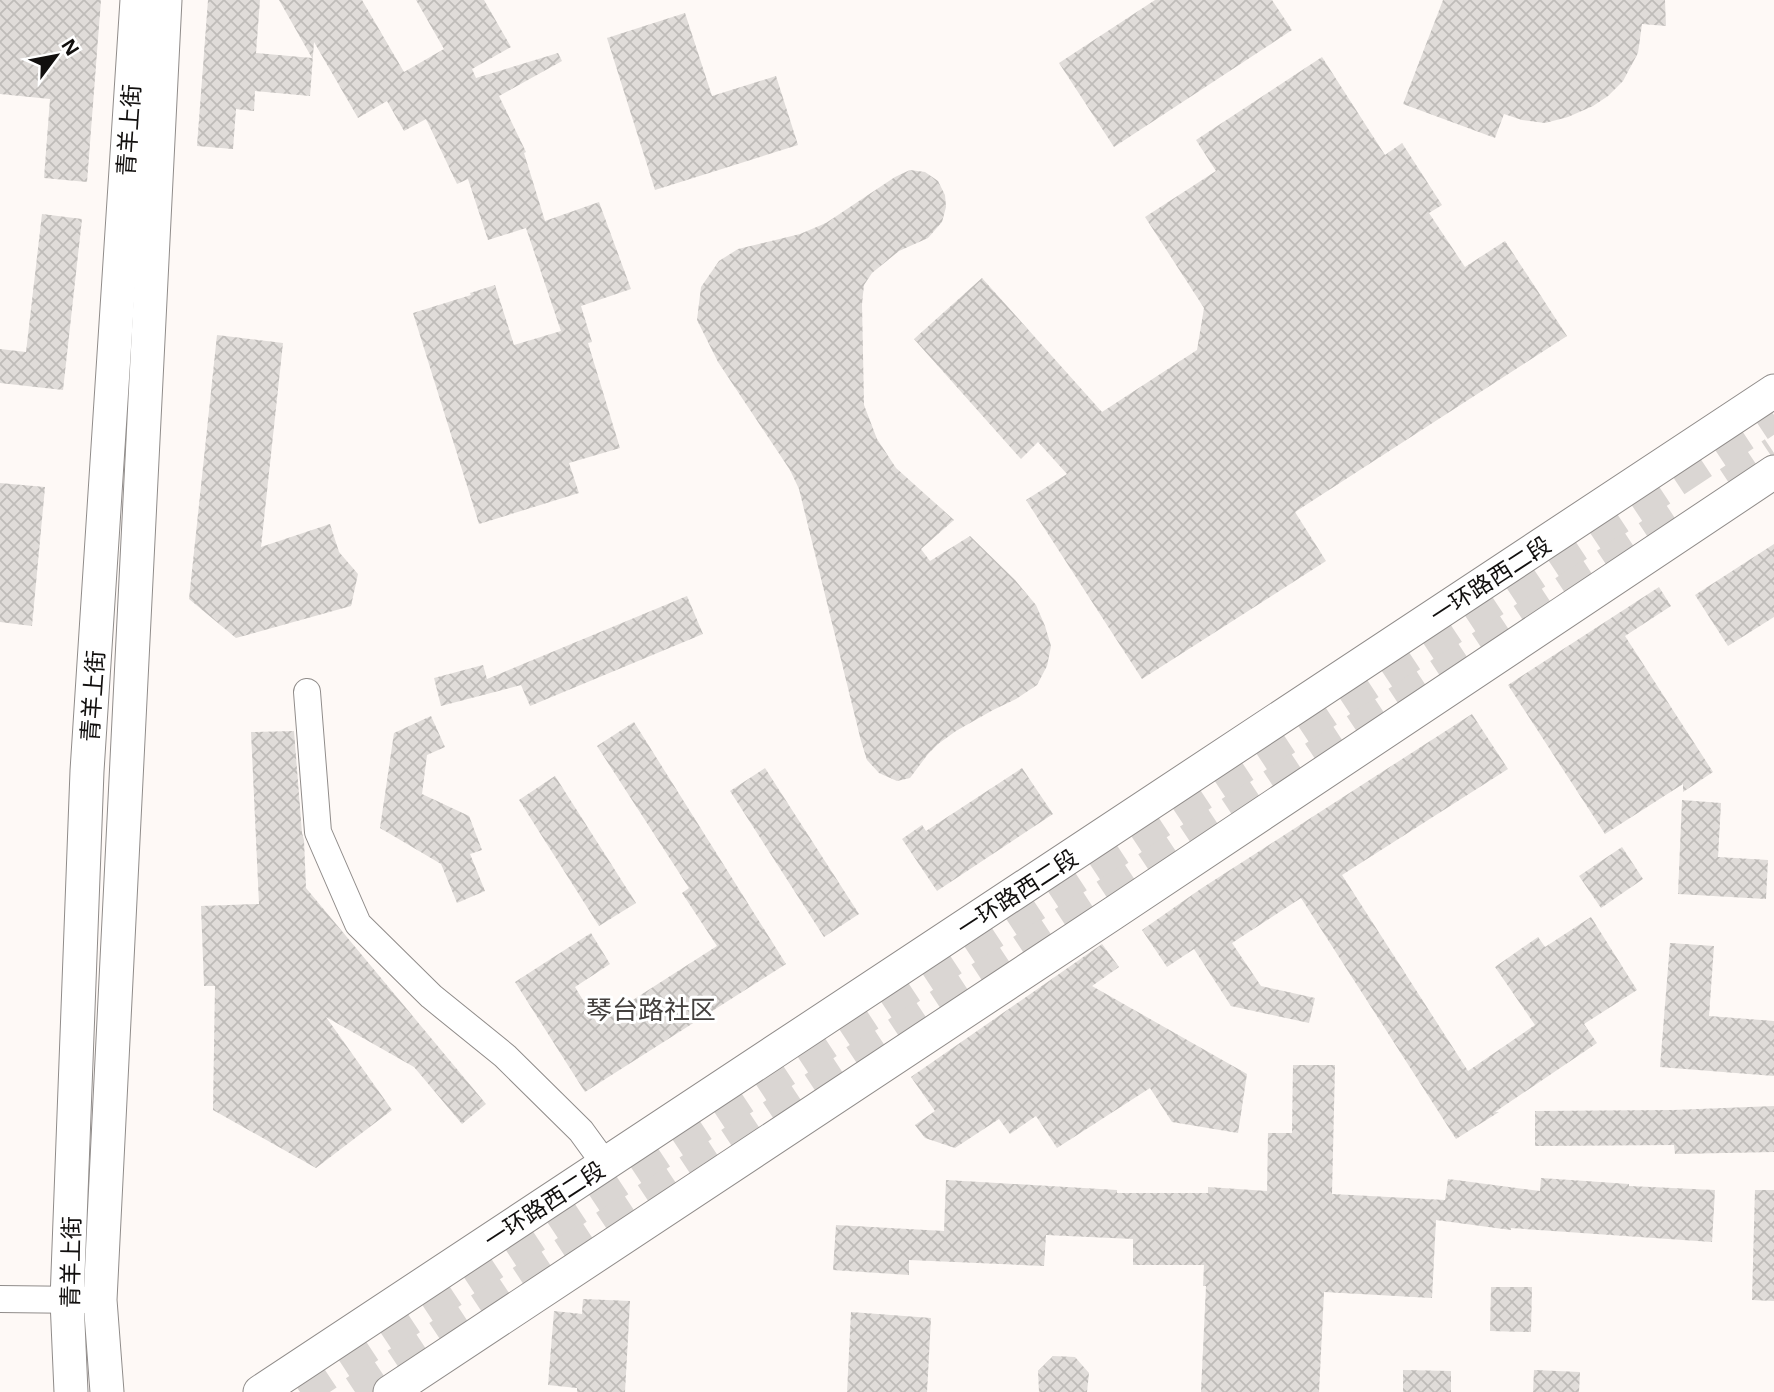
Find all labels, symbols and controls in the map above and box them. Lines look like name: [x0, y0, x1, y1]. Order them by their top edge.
north arrow: [21, 21, 91, 91]
text: N: [55, 34, 86, 60]
street label: 青羊上街: [109, 83, 147, 177]
street label: 一环路西二段: [1423, 528, 1557, 630]
street label: 青羊上街: [73, 649, 111, 743]
street label: 一环路西二段: [950, 841, 1084, 943]
district label: 琴台路社区: [586, 991, 716, 1027]
street label: 一环路西二段: [477, 1153, 611, 1255]
street label: 青羊上街: [53, 1216, 87, 1308]

